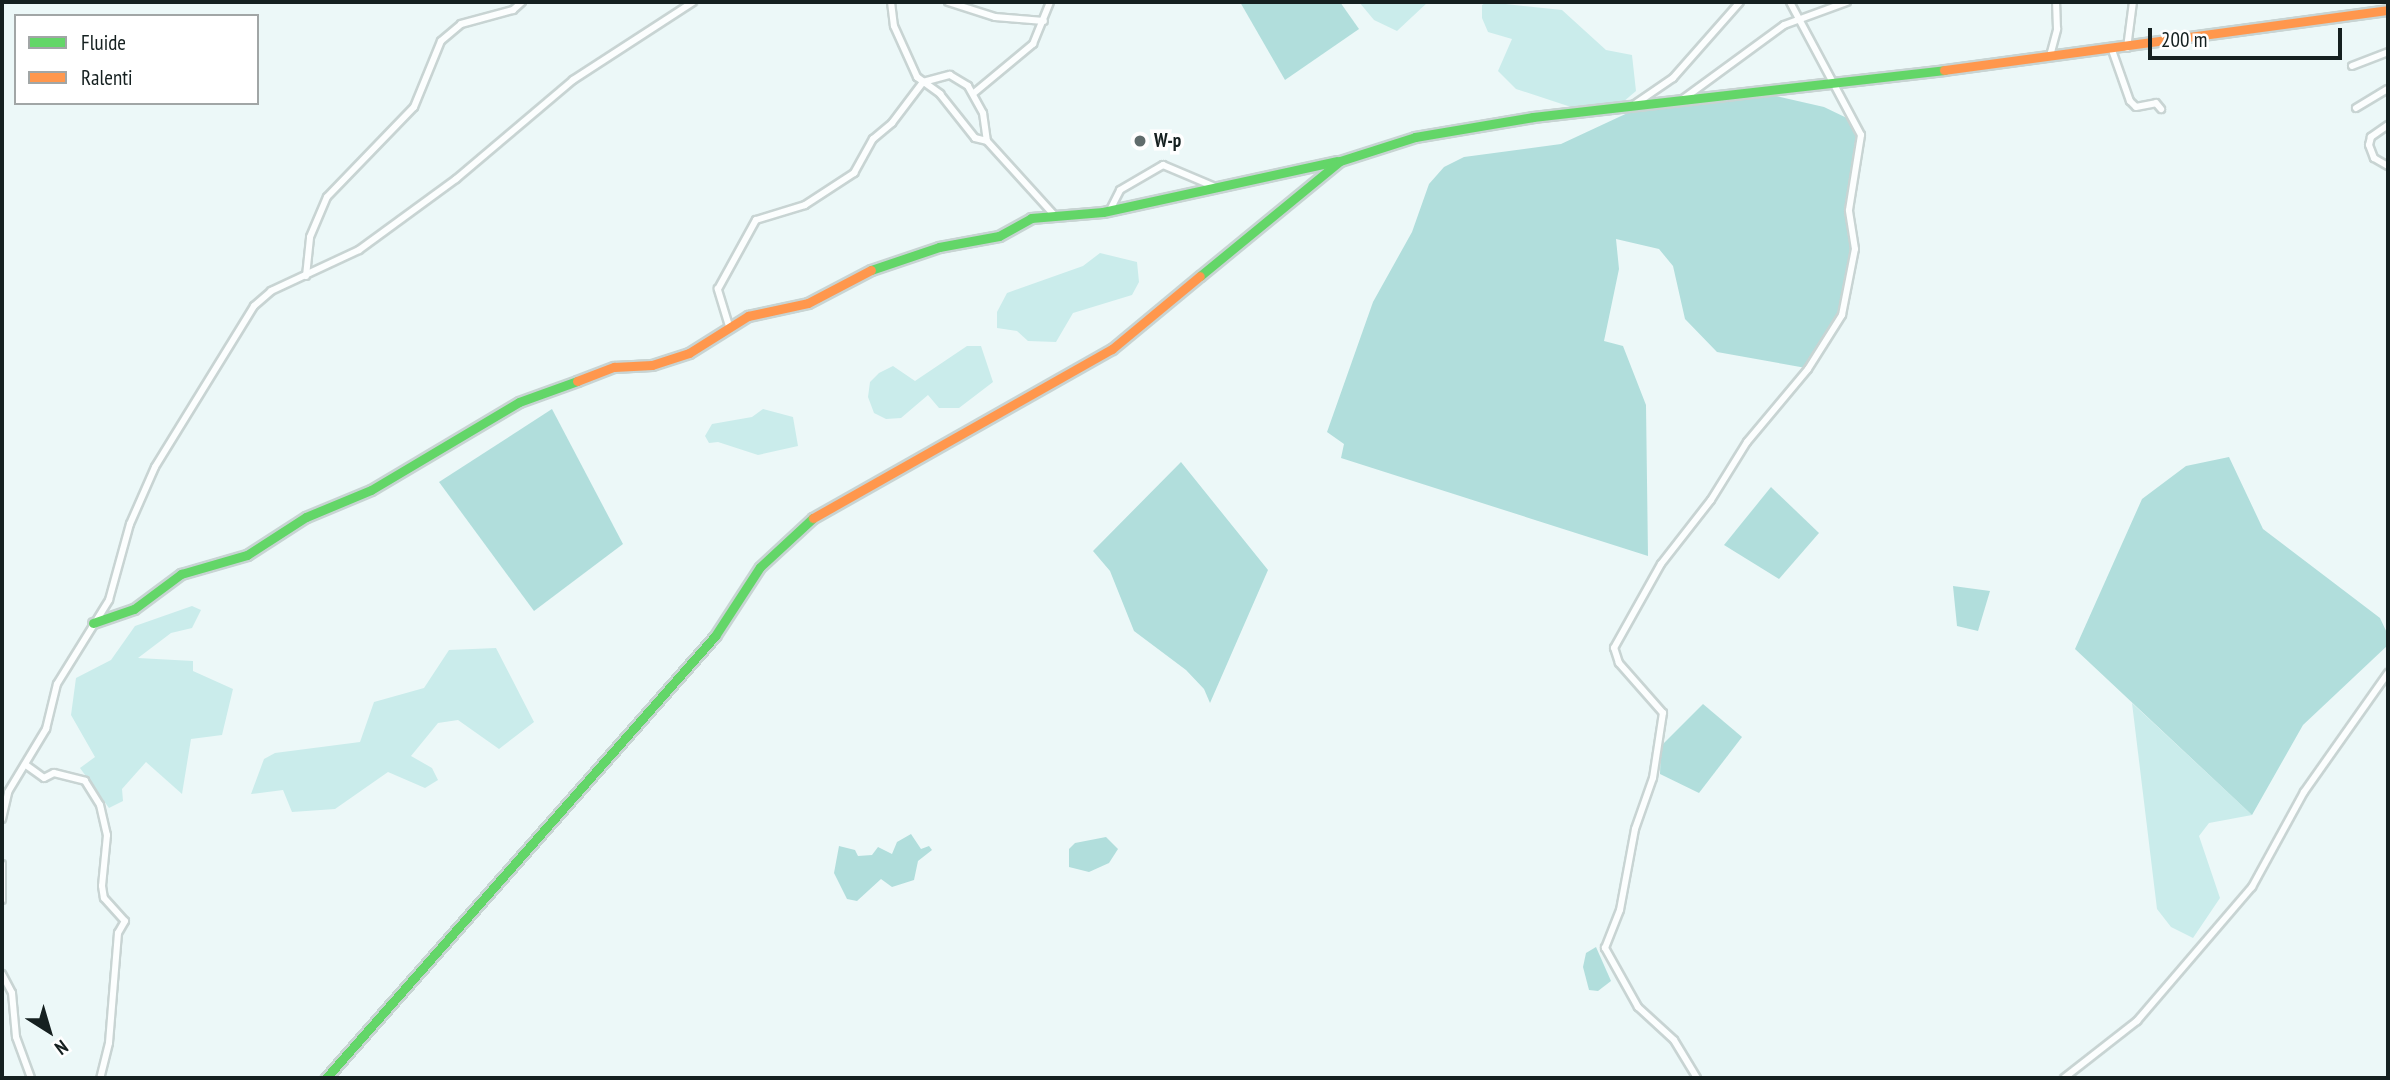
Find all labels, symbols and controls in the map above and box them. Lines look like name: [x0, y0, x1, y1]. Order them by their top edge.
legend: [14, 14, 259, 105]
scale bar: [2152, 14, 2346, 58]
text: 200 m: [2161, 26, 2207, 53]
text: Fluide: [81, 29, 126, 56]
text: Ralenti: [81, 64, 133, 91]
place label: W-p: [1154, 130, 1181, 152]
marker: W-p: [1132, 133, 1148, 149]
north arrow: [14, 996, 84, 1066]
text: N: [50, 1035, 73, 1060]

